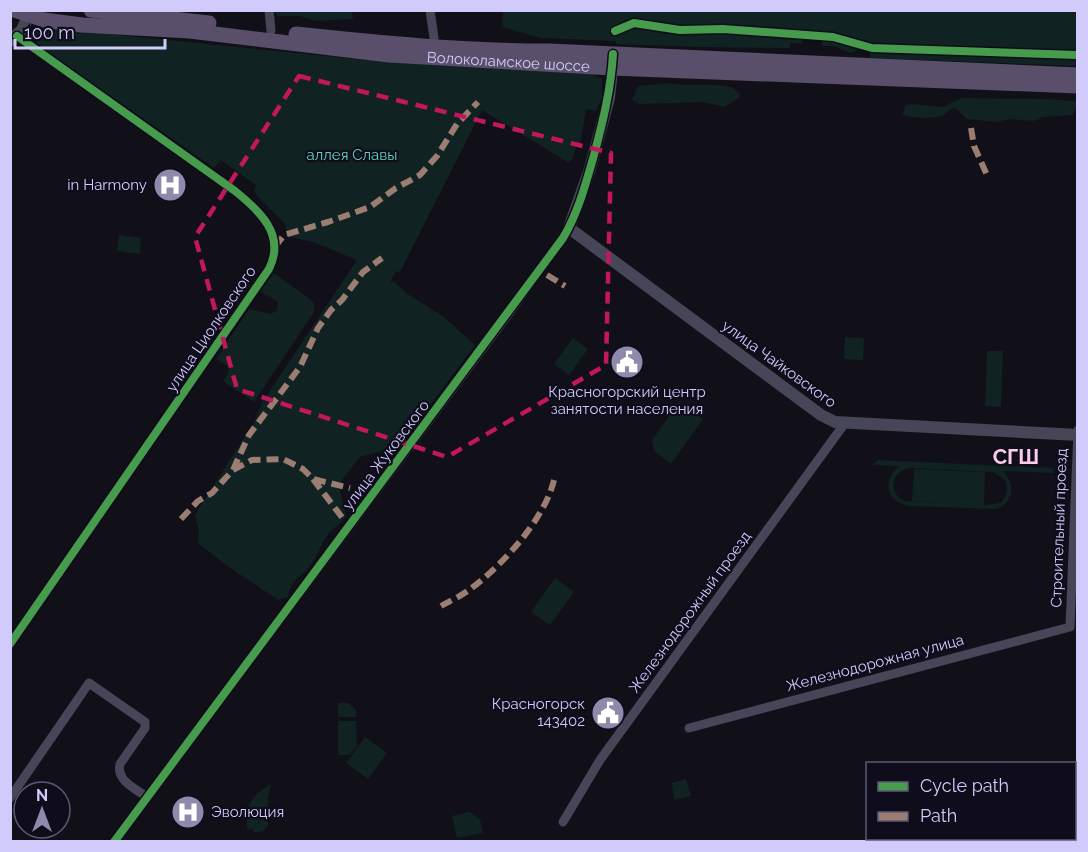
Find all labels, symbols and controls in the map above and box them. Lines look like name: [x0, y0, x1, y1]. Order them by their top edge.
scale bar: [15, 12, 165, 50]
text: 100 m: [24, 22, 75, 43]
street label: Волоколамское шоссе: [426, 48, 590, 76]
park label: аллея Славы: [307, 146, 397, 164]
hospital icon: in Harmony: [152, 167, 188, 203]
place label: in Harmony: [67, 176, 147, 194]
street label: улица Циолковского: [162, 263, 260, 395]
street label: улица Чайковского: [718, 316, 840, 412]
public building icon: Красногорский центр занятости населения: [609, 344, 645, 380]
place label: Красногорский центр занятости населения: [548, 383, 706, 418]
street label: улица Жуковского: [339, 397, 433, 513]
district label: СГШ: [993, 444, 1039, 469]
street label: Строительный проезд: [1047, 448, 1071, 608]
street label: Железнодорожный проезд: [625, 527, 755, 696]
street label: Железнодорожная улица: [784, 631, 966, 695]
place label: Красногорск 143402: [492, 695, 585, 730]
public building icon: Красногорск 143402: [590, 695, 626, 731]
legend: [866, 762, 1076, 840]
text: Cycle path: [920, 775, 1009, 796]
north arrow: [12, 780, 72, 840]
text: N: [36, 786, 48, 805]
hospital icon: Эволюция: [170, 794, 206, 830]
place label: Эволюция: [211, 803, 284, 821]
text: Path: [920, 805, 957, 826]

